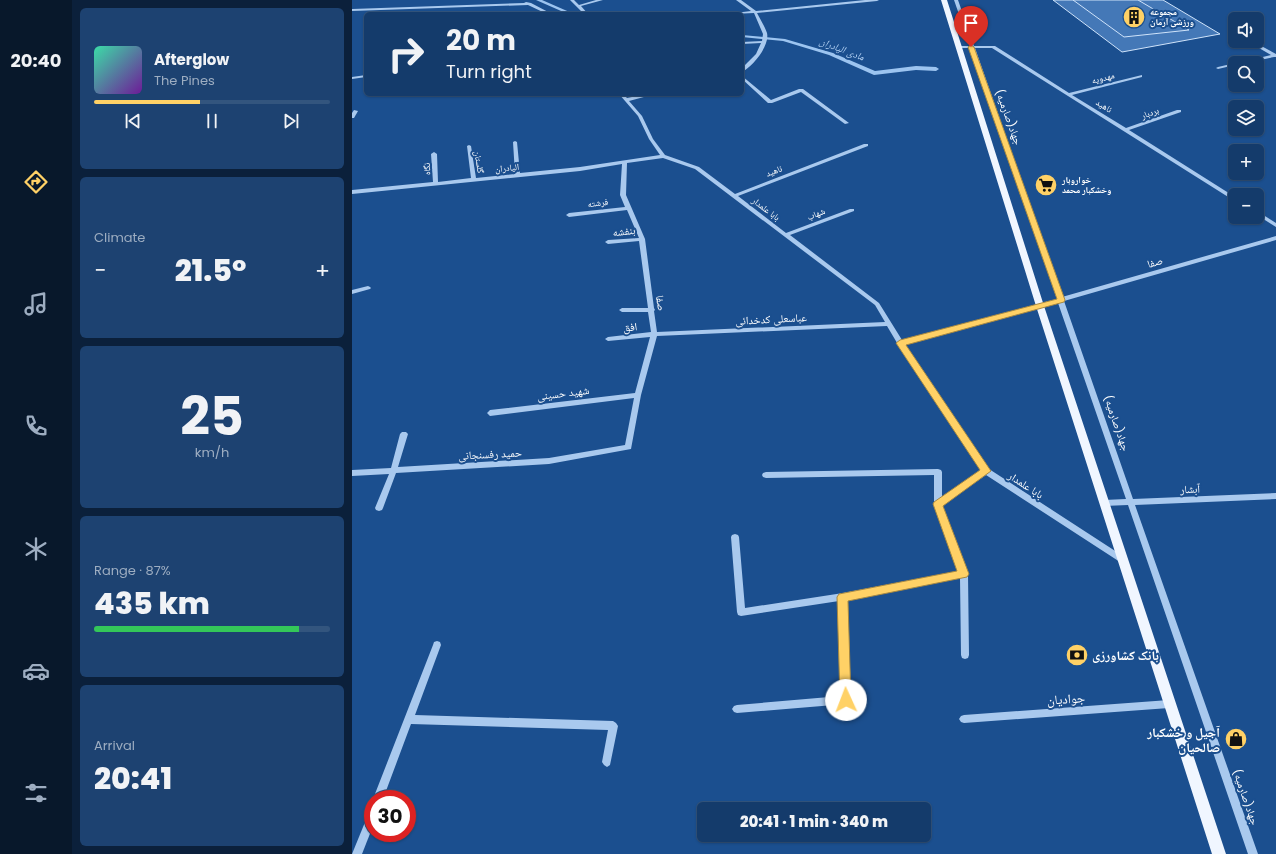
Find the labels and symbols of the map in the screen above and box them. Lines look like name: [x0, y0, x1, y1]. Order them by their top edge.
building icon: مجموعه ورزشی آرمان: [1121, 4, 1147, 30]
pin: [954, 6, 988, 47]
place label: مجموعه ورزشی آرمان: [1150, 6, 1194, 28]
water label: مادی الیادران: [817, 34, 867, 65]
street label: مهدویه: [1090, 69, 1116, 87]
street label: جهاد(صارمیه): [992, 87, 1026, 147]
street label: ناهید: [1094, 96, 1115, 116]
street label: بردبار: [1139, 104, 1161, 122]
street label: گلستان: [471, 150, 487, 174]
street label: الیادران: [494, 161, 520, 175]
street label: نگاه: [421, 162, 433, 176]
street label: ناهید: [764, 162, 784, 180]
supermarket icon: خواروبار وخشکبار محمد: [1033, 172, 1059, 198]
place label: خواروبار وخشکبار محمد: [1061, 174, 1112, 196]
street label: بابا علمدار: [749, 194, 783, 224]
street label: فرشته: [587, 196, 609, 210]
street label: شهاب: [805, 205, 827, 223]
street label: بنفشه: [612, 222, 636, 240]
street label: صفا: [1145, 252, 1165, 272]
street label: صفا: [652, 294, 670, 312]
street label: عباسعلی کدخدائی: [735, 309, 808, 329]
street label: افق: [622, 318, 638, 336]
street label: شهید حسینی: [536, 382, 590, 404]
street label: جهاد(صارمیه): [1100, 393, 1134, 453]
street label: حمید رفسنجانی: [458, 444, 522, 464]
street label: بابا علمدار: [1004, 467, 1047, 502]
street label: آبشار: [1179, 481, 1200, 497]
bank icon: بانک کشاورزی: [1064, 642, 1090, 668]
place label: بانک کشاورزی: [1092, 646, 1159, 665]
position arrow: [825, 679, 867, 721]
street label: جوادیان: [1046, 688, 1086, 710]
place label: آجیل و خشکبار صالحیان: [1146, 723, 1220, 757]
shop icon: آجیل و خشکبار صالحیان: [1223, 726, 1249, 752]
street label: جهاد(صارمیه): [1229, 767, 1263, 827]
speed limit sign: 30: [364, 790, 416, 842]

